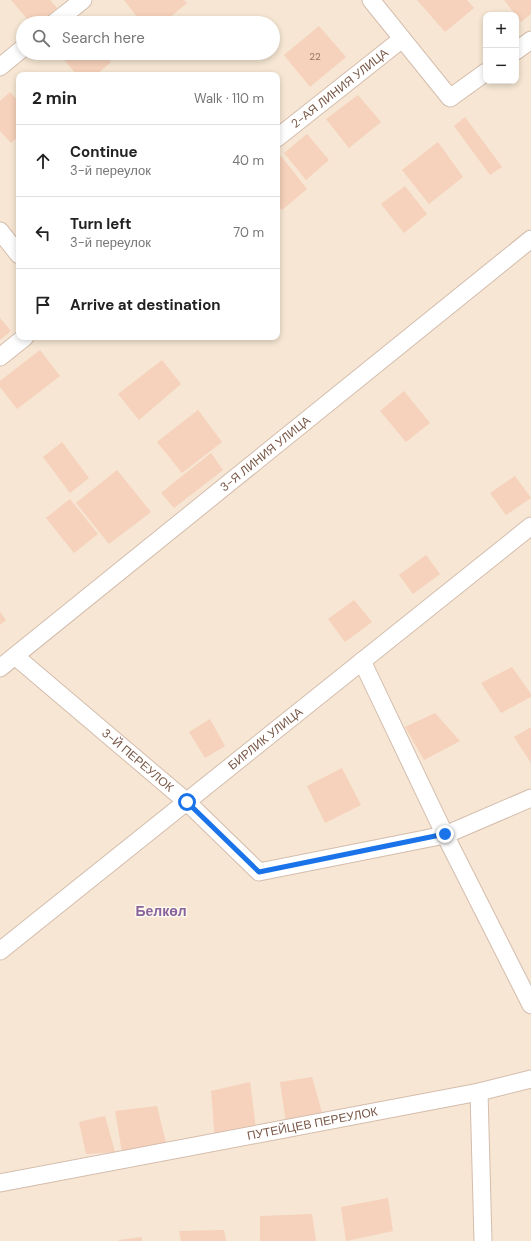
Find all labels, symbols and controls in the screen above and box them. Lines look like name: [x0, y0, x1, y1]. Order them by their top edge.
map controls: [483, 12, 519, 84]
button: +: [483, 12, 519, 48]
search box: [16, 16, 280, 60]
icon: search: [30, 27, 52, 49]
text: Search here: [62, 28, 145, 48]
street label: 2-АЯ ЛИНИЯ УЛИЦА: [288, 45, 392, 132]
button: −: [483, 48, 519, 84]
house number: 22: [309, 50, 321, 63]
text: 2 min: [32, 87, 77, 109]
text: Walk · 110 m: [194, 90, 264, 107]
text: Continue: [70, 142, 138, 162]
icon: ahead: [32, 150, 54, 172]
text: 40 m: [232, 152, 264, 169]
text: 3-й переулок: [70, 162, 151, 179]
text: Turn left: [70, 214, 131, 234]
icon: left: [32, 222, 54, 244]
text: 70 m: [233, 224, 264, 241]
text: 3-й переулок: [70, 234, 151, 251]
icon: arrive: [32, 294, 54, 316]
text: Arrive at destination: [70, 295, 221, 315]
street label: 3-Я ЛИНИЯ УЛИЦА: [217, 412, 314, 495]
street label: БИРЛИК УЛИЦА: [225, 704, 306, 773]
street label: 3-Й ПЕРЕУЛОК: [98, 725, 177, 795]
route start: [178, 793, 196, 811]
route end: [436, 825, 454, 843]
district label: Белкөл: [135, 902, 187, 920]
street label: ПУТЕЙЦЕВ ПЕРЕУЛОК: [246, 1103, 379, 1144]

